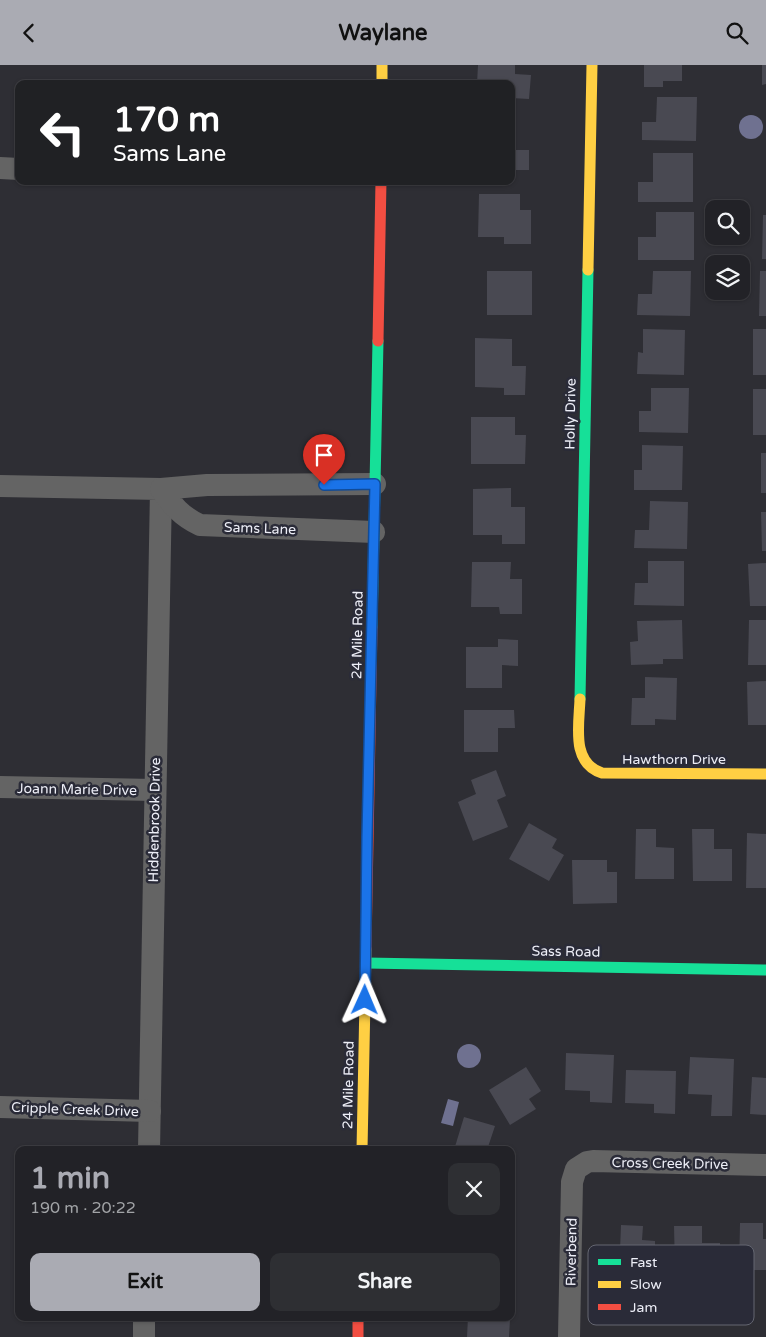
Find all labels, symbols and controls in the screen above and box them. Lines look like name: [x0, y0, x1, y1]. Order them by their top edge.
icon: back: [15, 19, 43, 47]
icon: search: [723, 19, 751, 47]
text: Waylane: [338, 20, 428, 46]
text: 170 m: [113, 99, 220, 141]
icon: left: [30, 100, 95, 165]
text: Sams Lane: [113, 141, 226, 167]
map controls: [705, 200, 750, 300]
button: search: [705, 200, 750, 245]
button: layers: [705, 255, 750, 300]
street label: Holly Drive: [561, 378, 580, 450]
pin: [303, 434, 345, 485]
icon: arrive: [310, 441, 338, 469]
street label: Sams Lane: [224, 519, 296, 538]
street label: 24 Mile Road: [348, 591, 367, 679]
street label: Hawthorn Drive: [622, 751, 726, 768]
street label: Hiddenbrook Drive: [145, 757, 164, 883]
street label: Joann Marie Drive: [17, 780, 137, 799]
street label: Sass Road: [531, 942, 601, 961]
position arrow: [338, 973, 390, 1025]
street label: 24 Mile Road: [339, 1041, 358, 1129]
street label: Cripple Creek Drive: [11, 1099, 139, 1120]
street label: Cross Creek Drive: [611, 1154, 729, 1173]
text: 1 min: [30, 1160, 110, 1197]
button: close: [448, 1163, 500, 1215]
text: 190 m · 20:22: [30, 1198, 136, 1218]
street label: Riverbend: [562, 1218, 581, 1286]
legend: [588, 1245, 754, 1325]
button: Exit: [30, 1253, 260, 1311]
button: Share: [270, 1253, 500, 1311]
text: Fast: [630, 1254, 658, 1271]
text: Slow: [630, 1276, 662, 1293]
text: Jam: [630, 1299, 657, 1316]

